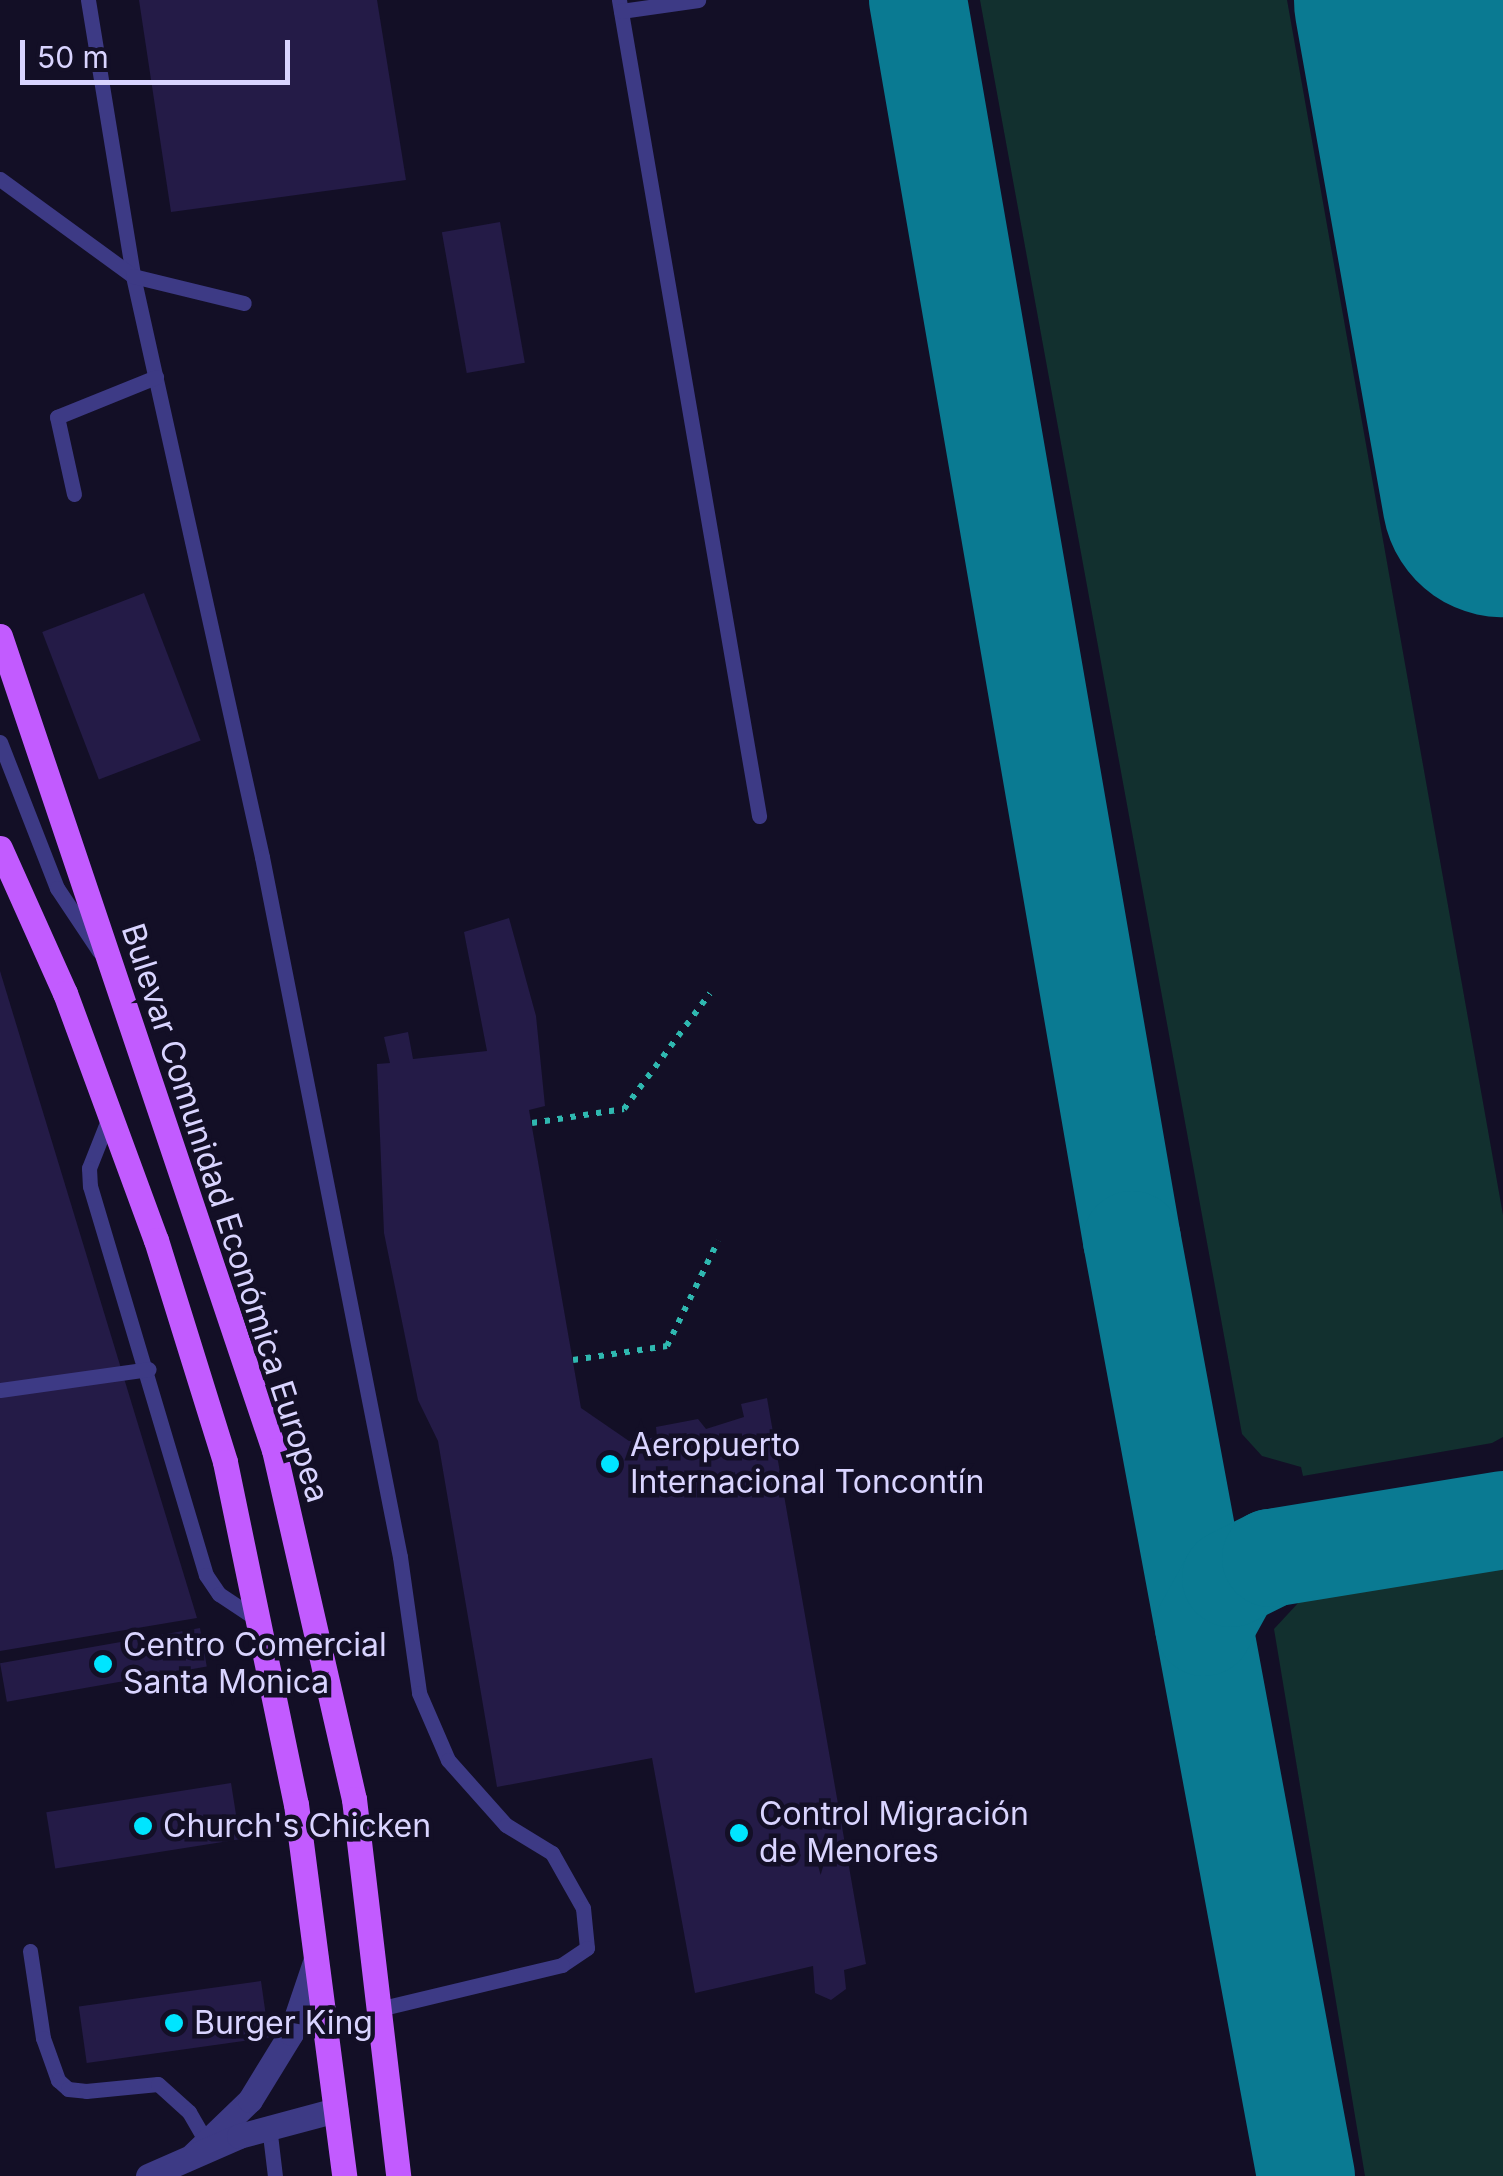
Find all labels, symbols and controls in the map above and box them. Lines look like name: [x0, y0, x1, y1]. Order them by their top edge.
scale bar: [25, 20, 295, 82]
text: 50 m: [37, 39, 109, 75]
street label: Bulevar Comunidad Económica Europea: [113, 919, 337, 1507]
place label: Aeropuerto Internacional Toncontín: [630, 1427, 984, 1502]
marker: Aeropuerto Internacional Toncontín: [599, 1453, 621, 1475]
place label: Centro Comercial Santa Monica: [123, 1627, 387, 1702]
marker: Centro Comercial Santa Monica: [92, 1653, 114, 1675]
place label: Control Migración de Menores: [759, 1796, 1029, 1871]
place label: Church's Chicken: [163, 1807, 431, 1845]
marker: Church's Chicken: [132, 1815, 154, 1837]
marker: Control Migración de Menores: [728, 1822, 750, 1844]
place label: Burger King: [194, 2004, 373, 2042]
marker: Burger King: [163, 2012, 185, 2034]

